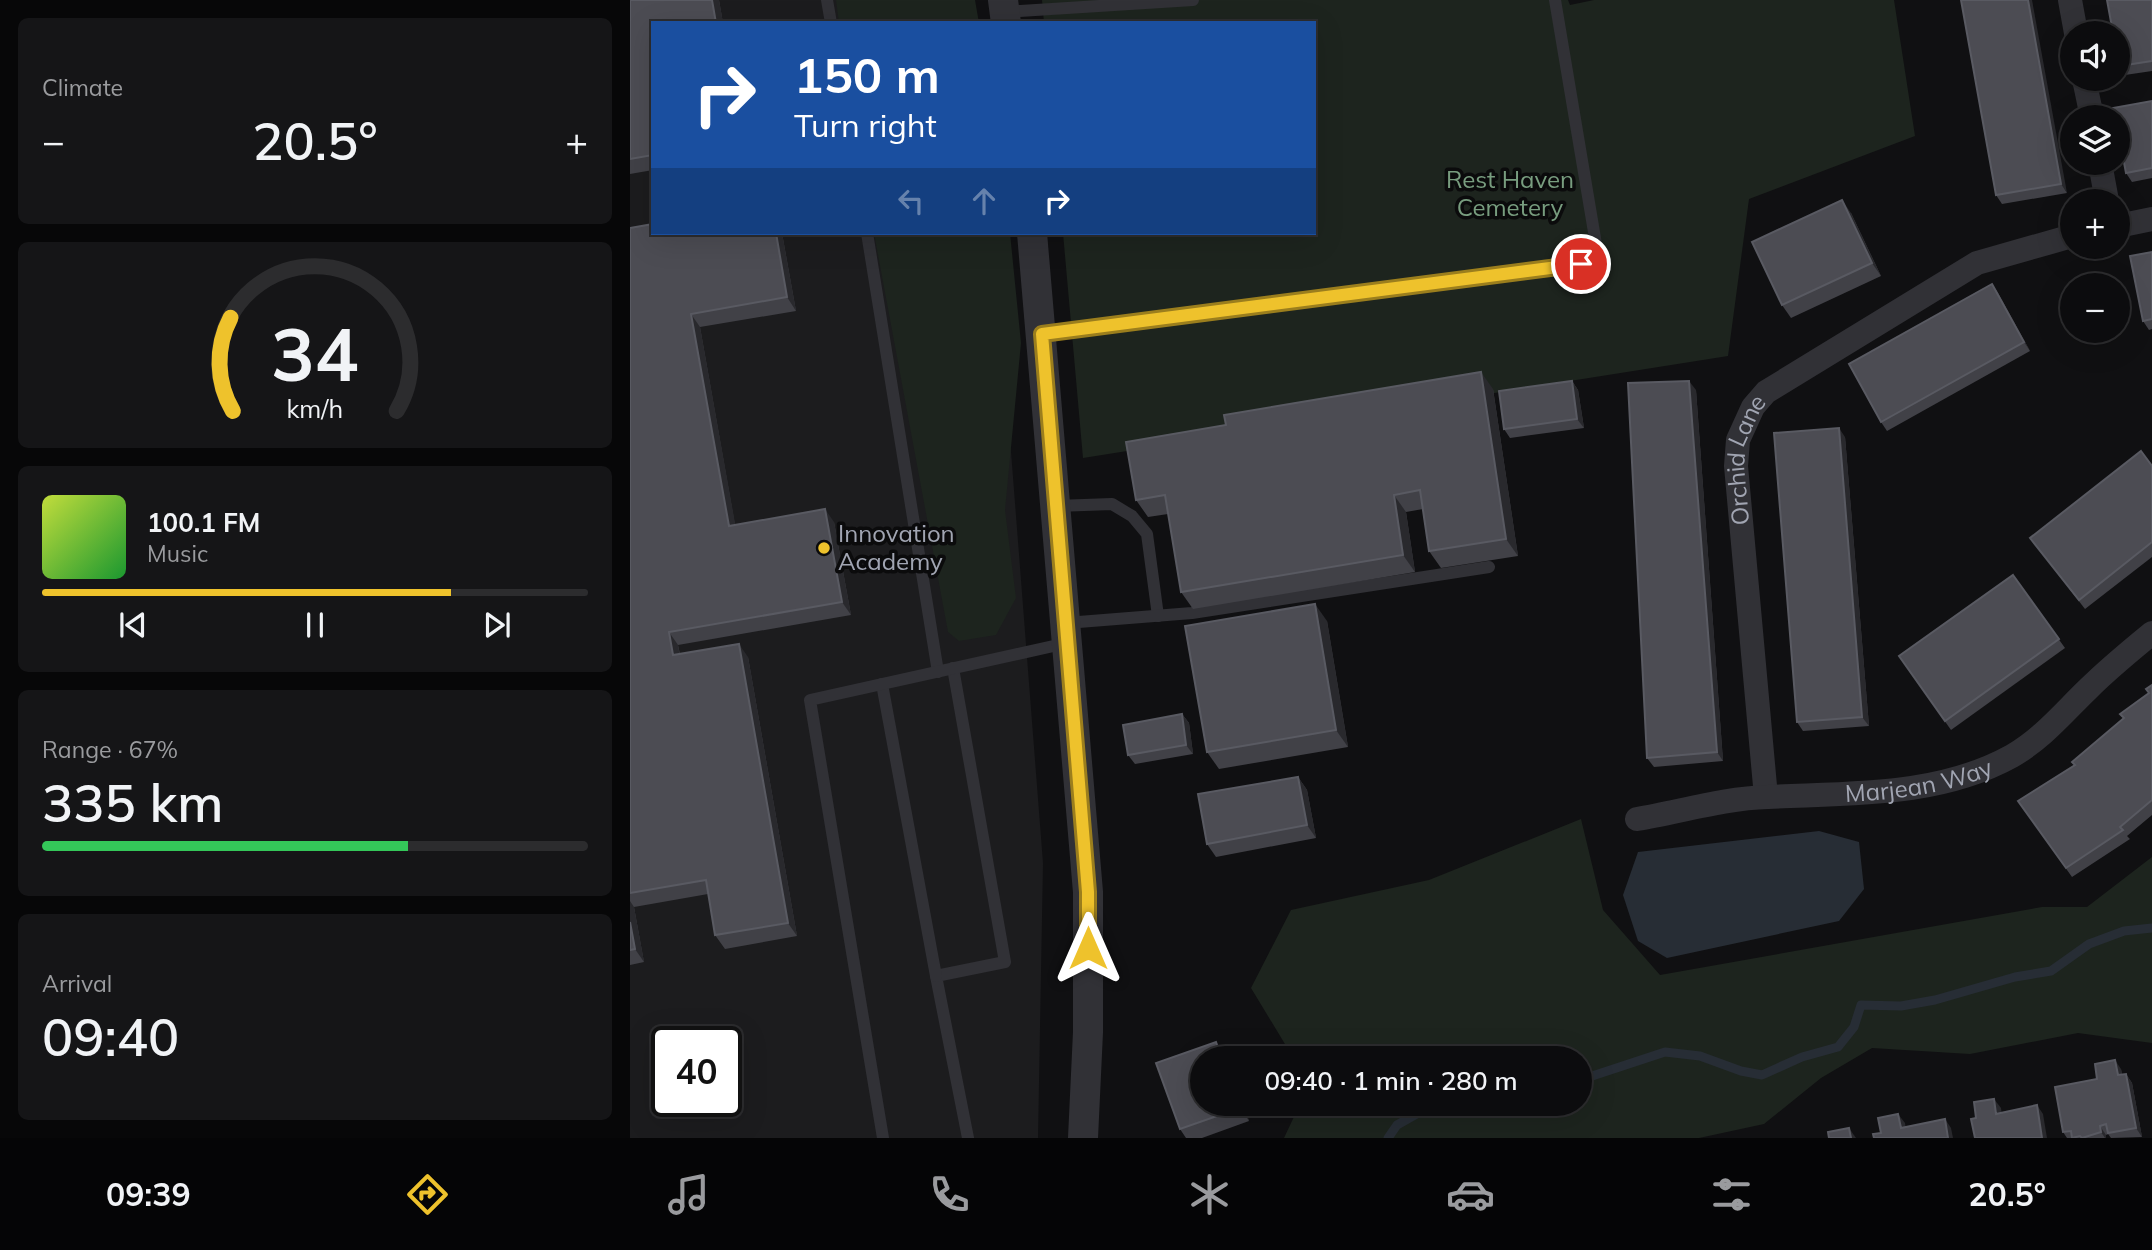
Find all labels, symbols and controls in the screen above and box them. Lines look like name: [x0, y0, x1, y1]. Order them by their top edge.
map controls: [2060, 21, 2130, 343]
button: sound: [2060, 21, 2130, 91]
text: 150 m: [794, 44, 940, 105]
icon: right: [679, 49, 770, 140]
text: Climate: [42, 73, 123, 102]
text: Turn right: [794, 105, 937, 145]
button: layers: [2060, 105, 2130, 175]
text: 20.5°: [252, 108, 378, 173]
text: −: [42, 117, 65, 165]
text: +: [565, 117, 588, 165]
park label: Rest Haven Cemetery: [1446, 164, 1574, 222]
icon: left: [892, 182, 930, 220]
icon: ahead: [965, 182, 1003, 220]
icon: right: [1038, 182, 1076, 220]
button: +: [2060, 189, 2130, 259]
pin: [1551, 234, 1611, 294]
icon: arrive: [1562, 245, 1600, 283]
button: −: [2060, 273, 2130, 343]
text: 34: [271, 308, 359, 399]
street label: Orchid Lane: [1720, 387, 1772, 527]
text: km/h: [287, 393, 343, 424]
text: 100.1 FM: [147, 506, 260, 539]
place label: Innovation Academy: [838, 518, 955, 576]
text: Music: [147, 539, 208, 568]
marker: Innovation Academy: [816, 540, 832, 556]
icon: previous: [114, 606, 152, 644]
icon: pause: [296, 606, 334, 644]
icon: next: [478, 606, 516, 644]
text: Range · 67%: [42, 735, 178, 764]
street label: Marjean Way: [1844, 751, 1997, 808]
text: 335 km: [42, 770, 223, 835]
position arrow: [1051, 911, 1125, 985]
text: Arrival: [42, 969, 112, 998]
text: 09:40: [42, 1004, 179, 1069]
speed limit sign: 40: [651, 1026, 742, 1117]
text: 09:40 · 1 min · 280 m: [1264, 1064, 1518, 1097]
icon: directions: [403, 1170, 452, 1219]
icon: music: [664, 1170, 713, 1219]
icon: phone: [925, 1170, 974, 1219]
icon: climate: [1185, 1170, 1234, 1219]
icon: car: [1446, 1170, 1495, 1219]
icon: filters: [1707, 1170, 1756, 1219]
text: 09:39: [106, 1174, 191, 1214]
text: 20.5°: [1968, 1174, 2046, 1214]

